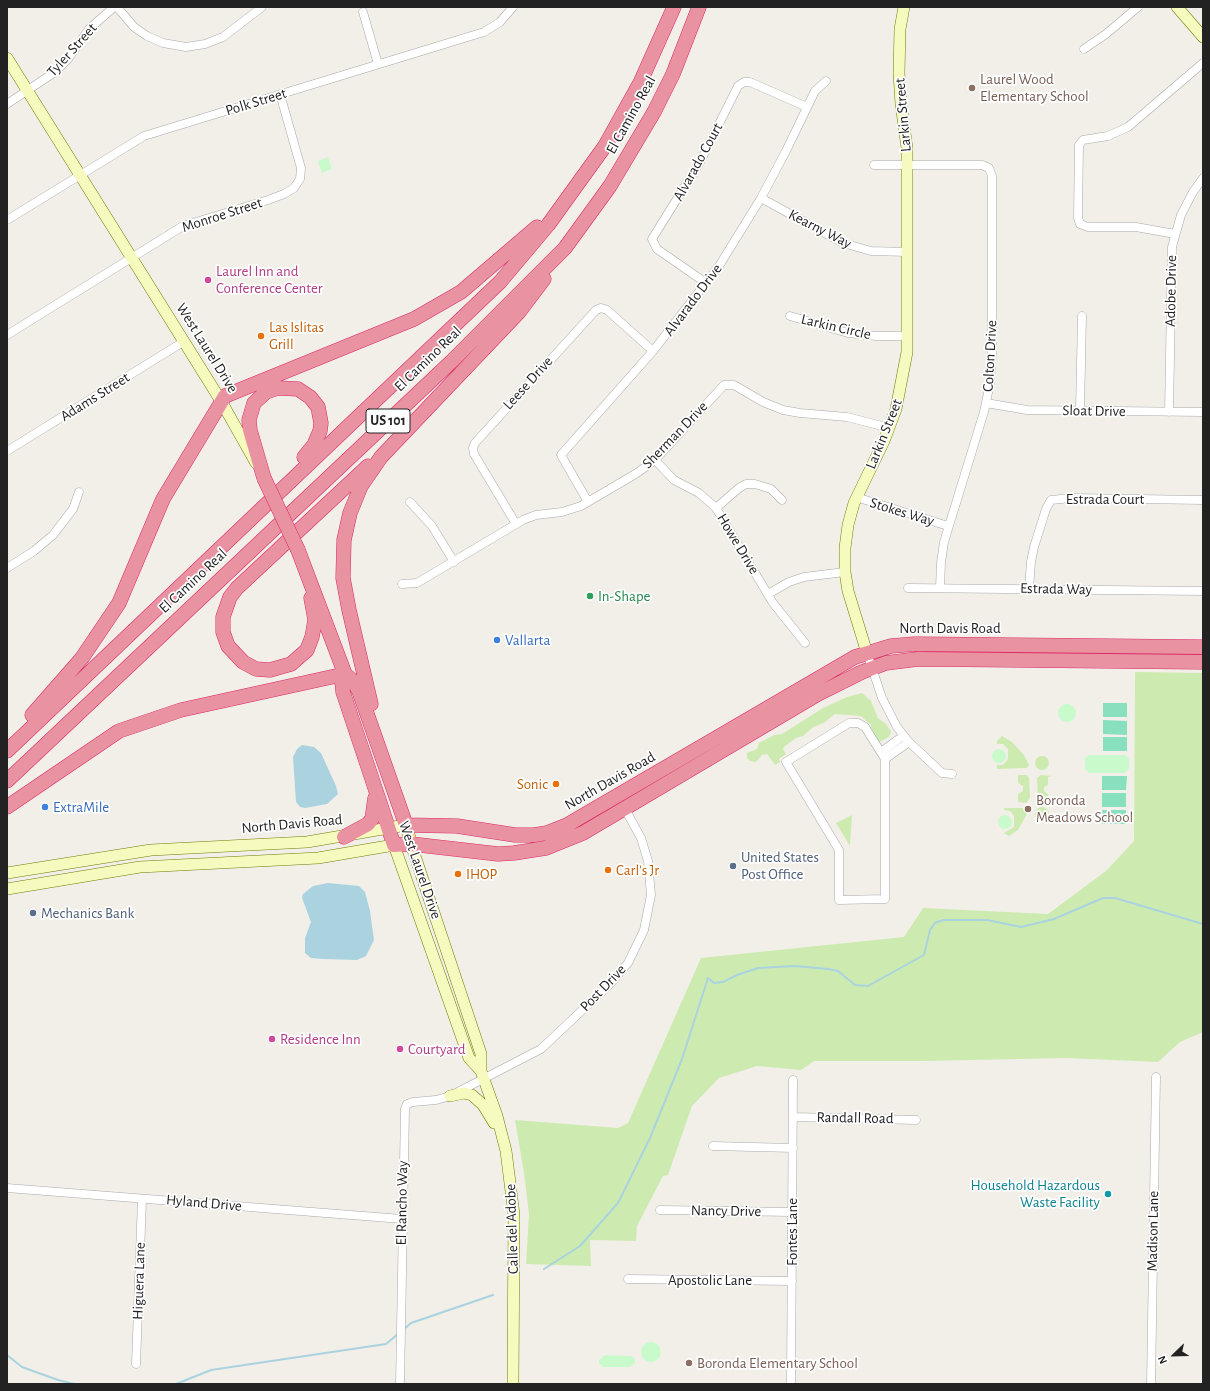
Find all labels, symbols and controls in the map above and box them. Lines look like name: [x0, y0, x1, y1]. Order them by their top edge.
street label: Tyler Street: [43, 19, 101, 81]
place label: Laurel Wood Elementary School: [980, 70, 1089, 105]
street label: El Camino Real: [602, 73, 660, 157]
street label: Larkin Street: [891, 77, 915, 153]
marker: Laurel Wood Elementary School: [967, 83, 977, 93]
street label: Polk Street: [223, 84, 289, 120]
street label: Alvarado Court: [669, 120, 727, 204]
street label: Monroe Street: [180, 194, 264, 236]
street label: Kearny Way: [785, 205, 855, 253]
street label: Adobe Drive: [1161, 255, 1181, 327]
street label: Alvarado Drive: [660, 260, 726, 340]
place label: Laurel Inn and Conference Center: [216, 262, 323, 297]
marker: Laurel Inn and Conference Center: [203, 275, 213, 285]
street label: West Laurel Drive: [172, 300, 242, 396]
street label: Larkin Circle: [799, 310, 873, 344]
place label: Las Islitas Grill: [269, 318, 324, 353]
street label: Colton Drive: [979, 320, 1001, 392]
street label: El Camino Real: [391, 322, 465, 396]
marker: Las Islitas Grill: [256, 331, 266, 341]
street label: Leese Drive: [499, 352, 557, 414]
street label: Adams Street: [57, 369, 133, 425]
street label: Larkin Street: [862, 396, 906, 472]
street label: Sherman Drive: [638, 398, 712, 472]
street label: Sloat Drive: [1062, 401, 1126, 421]
road number: US 101: [366, 409, 410, 433]
street label: Estrada Court: [1066, 490, 1144, 508]
street label: Stokes Way: [868, 494, 936, 530]
street label: Howe Drive: [713, 510, 763, 578]
street label: El Camino Real: [155, 545, 231, 617]
street label: Estrada Way: [1020, 579, 1092, 599]
place label: In-Shape: [598, 587, 650, 605]
marker: In-Shape: [585, 591, 595, 601]
street label: North Davis Road: [899, 619, 1001, 637]
place label: Vallarta: [505, 631, 550, 649]
marker: Vallarta: [492, 635, 502, 645]
street label: North Davis Road: [562, 748, 658, 814]
place label: Sonic: [517, 775, 548, 793]
marker: Sonic: [551, 779, 561, 789]
place label: Boronda Meadows School: [1036, 791, 1133, 826]
place label: ExtraMile: [53, 798, 109, 816]
marker: ExtraMile: [40, 802, 50, 812]
marker: Boronda Meadows School: [1023, 804, 1033, 814]
street label: North Davis Road: [241, 811, 343, 837]
street label: West Laurel Drive: [395, 819, 445, 921]
place label: United States Post Office: [741, 848, 819, 883]
place label: Carl's Jr: [616, 861, 659, 879]
marker: United States Post Office: [728, 861, 738, 871]
place label: IHOP: [466, 865, 497, 883]
marker: Carl's Jr: [603, 865, 613, 875]
marker: IHOP: [453, 869, 463, 879]
place label: Mechanics Bank: [41, 904, 134, 922]
marker: Mechanics Bank: [28, 908, 38, 918]
street label: Post Drive: [576, 961, 630, 1015]
place label: Residence Inn: [280, 1030, 361, 1048]
marker: Residence Inn: [267, 1034, 277, 1044]
place label: Courtyard: [408, 1040, 466, 1058]
marker: Courtyard: [395, 1044, 405, 1054]
street label: Randall Road: [816, 1108, 894, 1128]
street label: El Rancho Way: [392, 1160, 412, 1246]
place label: Household Hazardous Waste Facility: [970, 1176, 1100, 1211]
street label: Calle del Adobe: [501, 1183, 523, 1275]
marker: Household Hazardous Waste Facility: [1103, 1189, 1113, 1199]
street label: Hyland Drive: [165, 1191, 243, 1215]
street label: Madison Lane: [1143, 1191, 1163, 1271]
street label: Fontes Lane: [783, 1198, 801, 1266]
street label: Nancy Drive: [691, 1201, 761, 1221]
street label: Higuera Lane: [129, 1242, 149, 1320]
street label: Apostolic Lane: [668, 1271, 752, 1289]
north arrow: [1154, 1335, 1194, 1375]
place label: Boronda Elementary School: [697, 1354, 858, 1372]
text: N: [1156, 1354, 1169, 1366]
marker: Boronda Elementary School: [684, 1358, 694, 1368]

